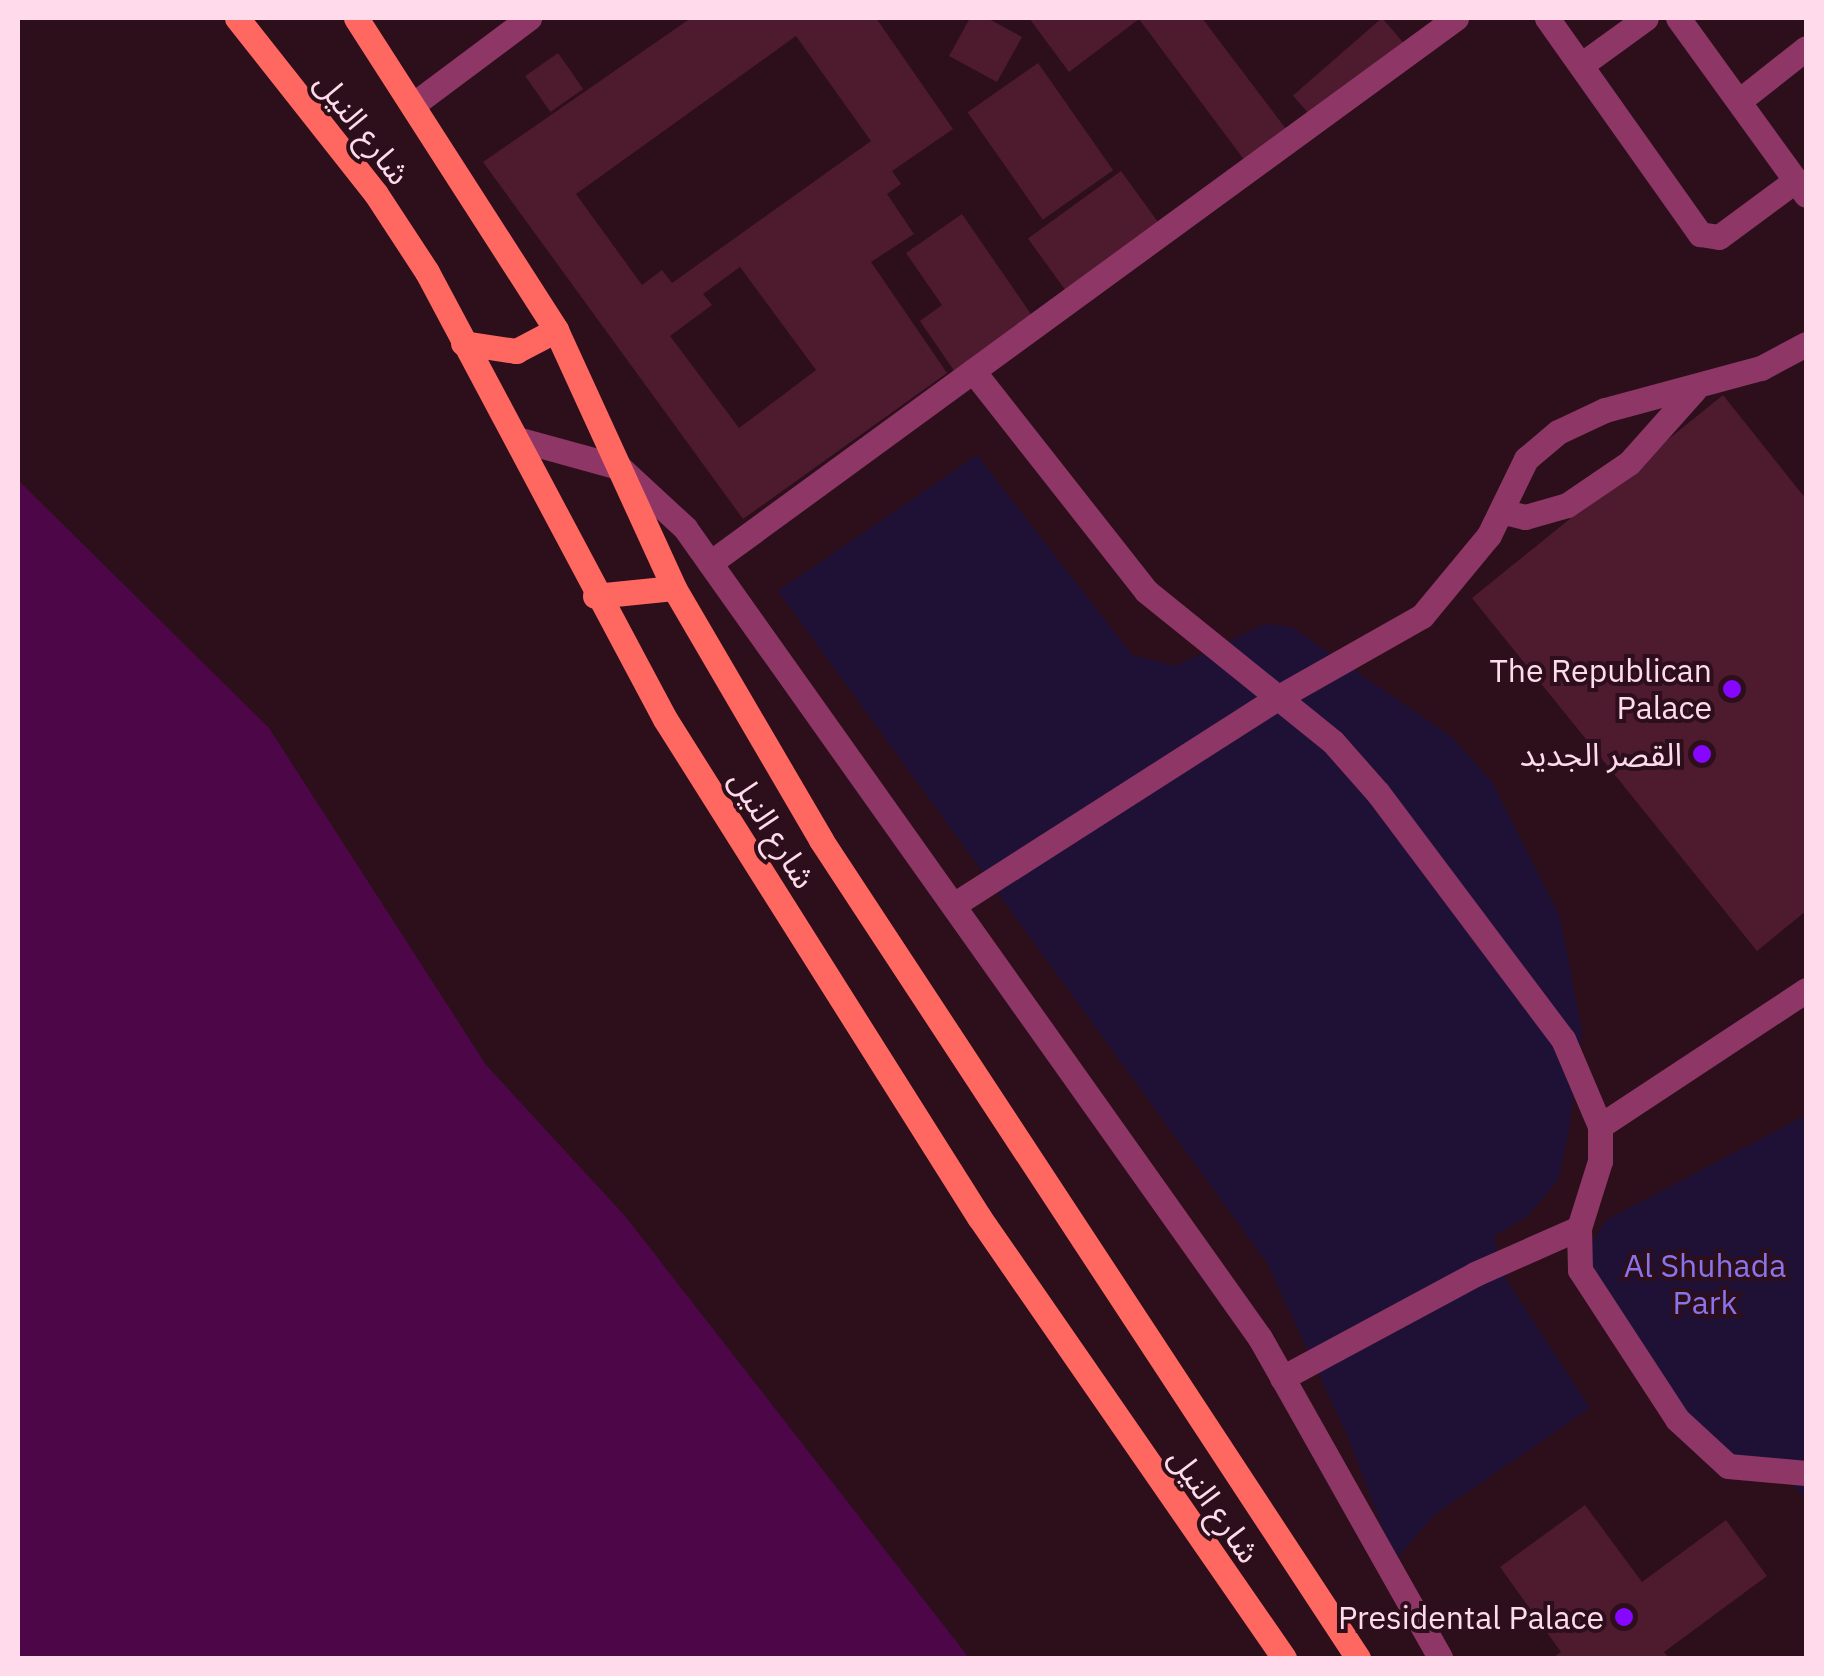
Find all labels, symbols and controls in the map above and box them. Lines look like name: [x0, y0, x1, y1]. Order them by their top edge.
street label: شارع النيل: [307, 64, 419, 192]
place label: The Republican Palace: [1489, 652, 1712, 727]
marker: The Republican Palace: [1721, 678, 1743, 700]
place label: القصر الجديد: [1520, 735, 1682, 773]
marker: القصر الجديد: [1691, 743, 1713, 765]
street label: شارع النيل: [722, 763, 824, 895]
park label: Al Shuhada Park: [1624, 1247, 1786, 1322]
street label: شارع النيل: [1161, 1440, 1269, 1570]
place label: Presidental Palace: [1338, 1598, 1604, 1636]
marker: Presidental Palace: [1613, 1606, 1635, 1628]

